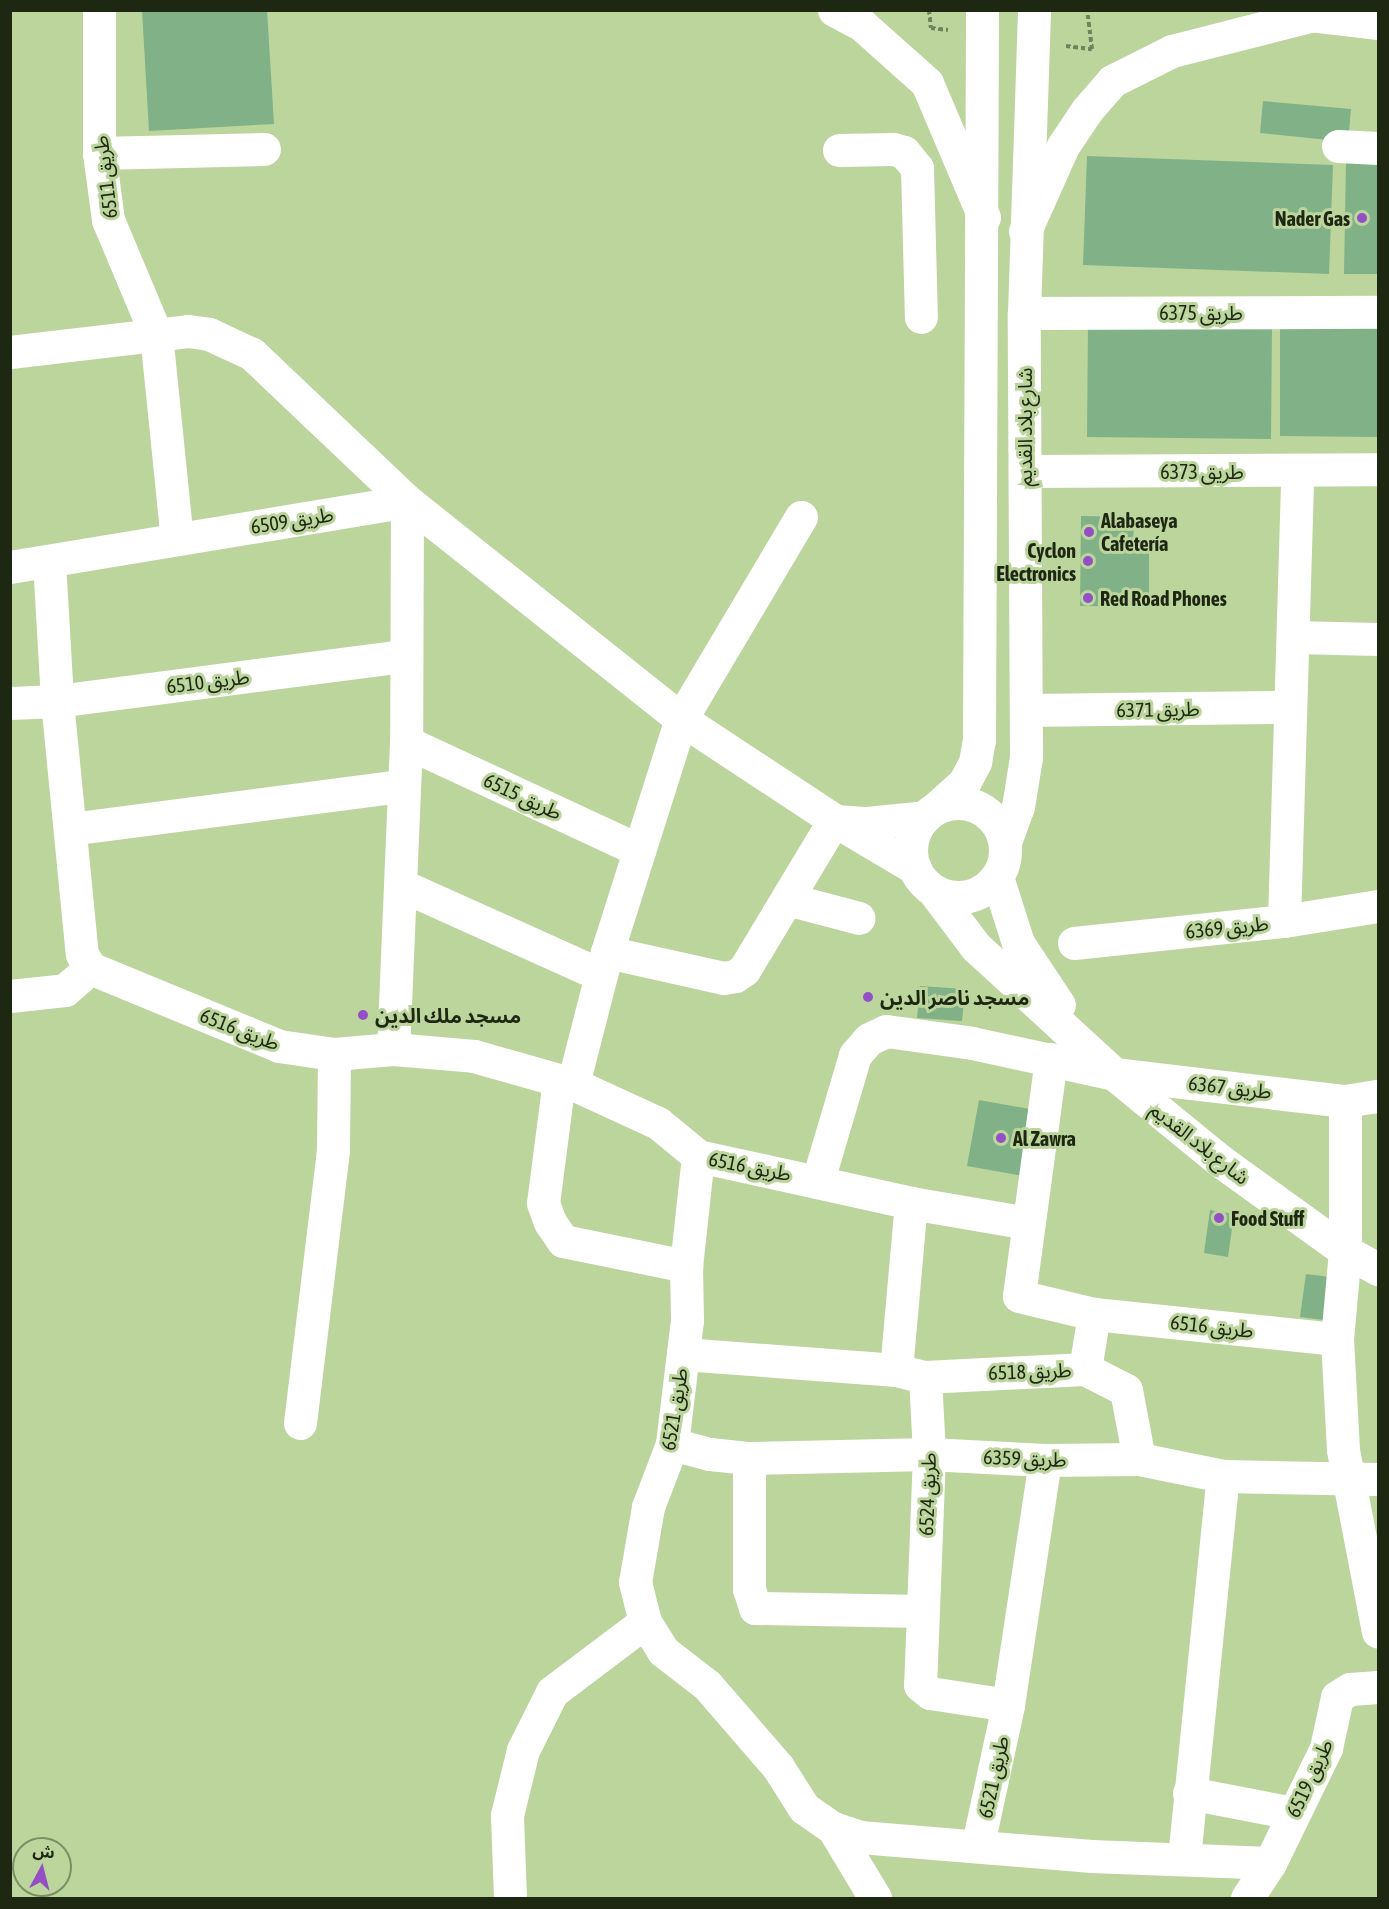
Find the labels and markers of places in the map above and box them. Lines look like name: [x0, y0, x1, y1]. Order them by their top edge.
place label: Nader Gas: [1275, 206, 1350, 230]
marker: Nader Gas: [1355, 211, 1369, 225]
place label: Alabaseya Cafetería: [1101, 508, 1177, 555]
marker: Alabaseya Cafetería: [1082, 525, 1096, 539]
place label: Cyclon Electronics: [996, 538, 1076, 585]
marker: Cyclon Electronics: [1081, 554, 1095, 568]
place label: Red Road Phones: [1100, 586, 1227, 610]
marker: Red Road Phones: [1081, 591, 1095, 605]
place label: مسجد ناصر الدين: [880, 985, 1029, 1009]
marker: مسجد ناصر الدين: [861, 990, 875, 1004]
place label: مسجد ملك الدين: [375, 1003, 521, 1027]
marker: مسجد ملك الدين: [356, 1008, 370, 1022]
place label: Al Zawra: [1013, 1126, 1076, 1150]
marker: Al Zawra: [994, 1131, 1008, 1145]
place label: Food Stuff: [1231, 1206, 1304, 1230]
marker: Food Stuff: [1212, 1211, 1226, 1225]

